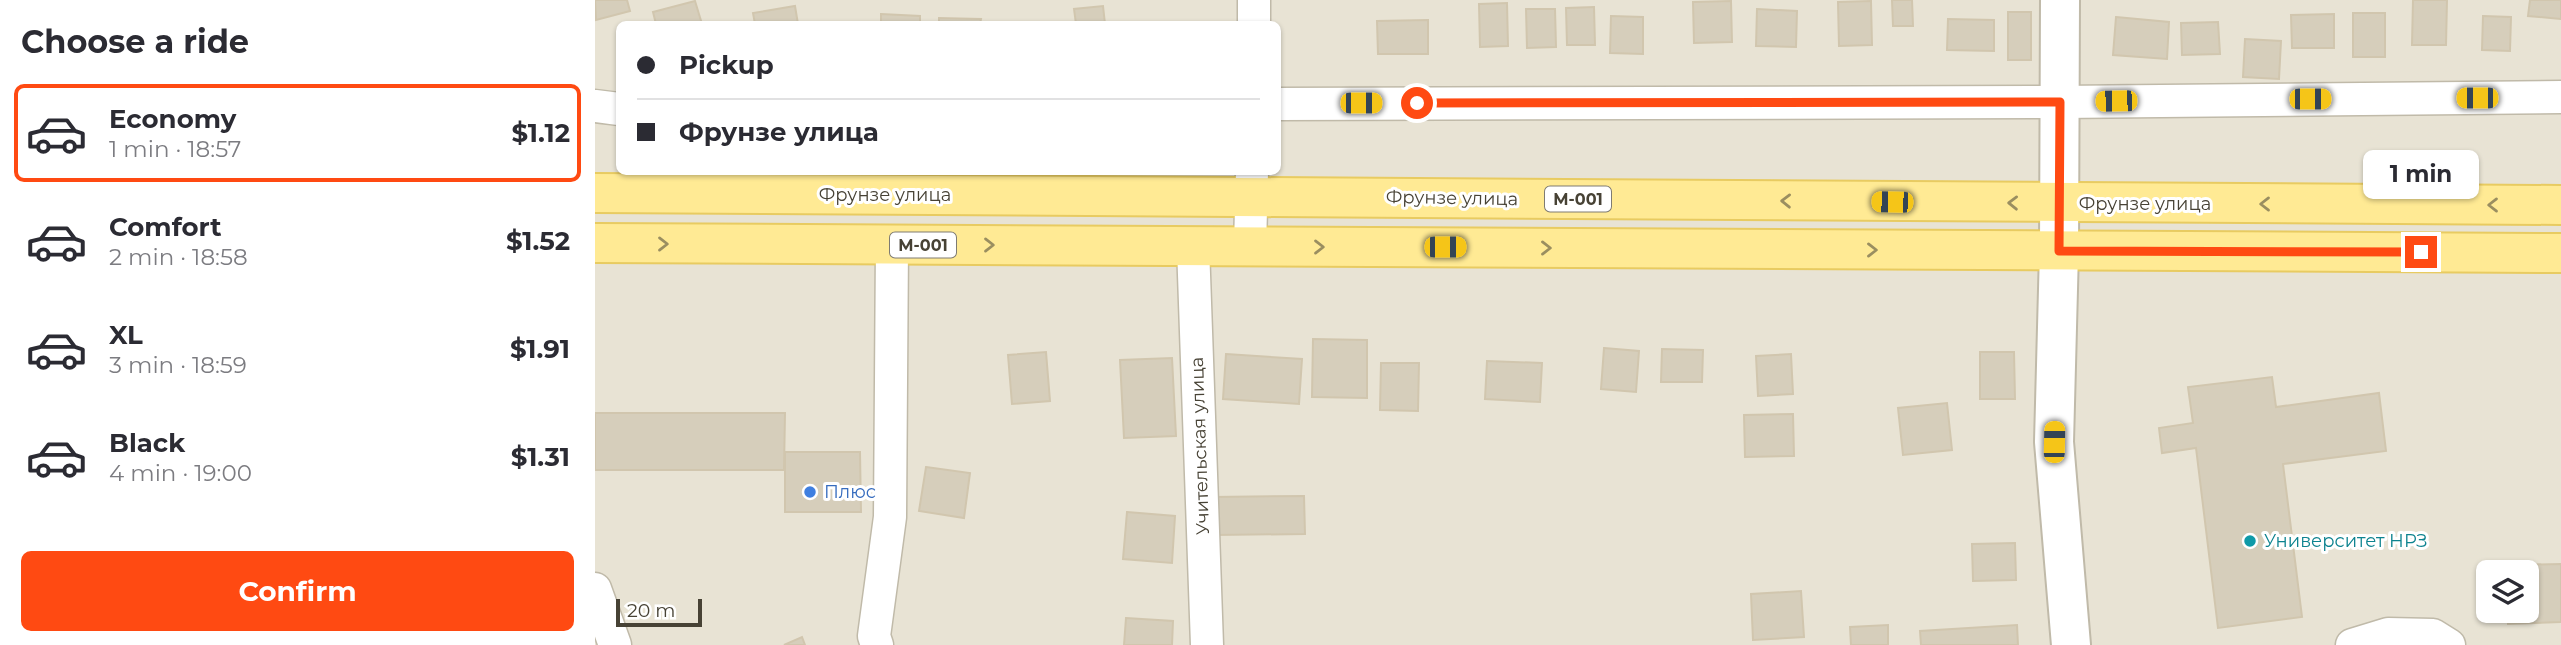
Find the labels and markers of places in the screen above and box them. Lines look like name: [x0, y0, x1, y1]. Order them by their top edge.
place label: Плюс: [824, 481, 876, 503]
marker: Плюс: [802, 484, 818, 500]
place label: Университет НРЗ: [2264, 530, 2428, 552]
marker: Университет НРЗ: [2242, 533, 2258, 549]

